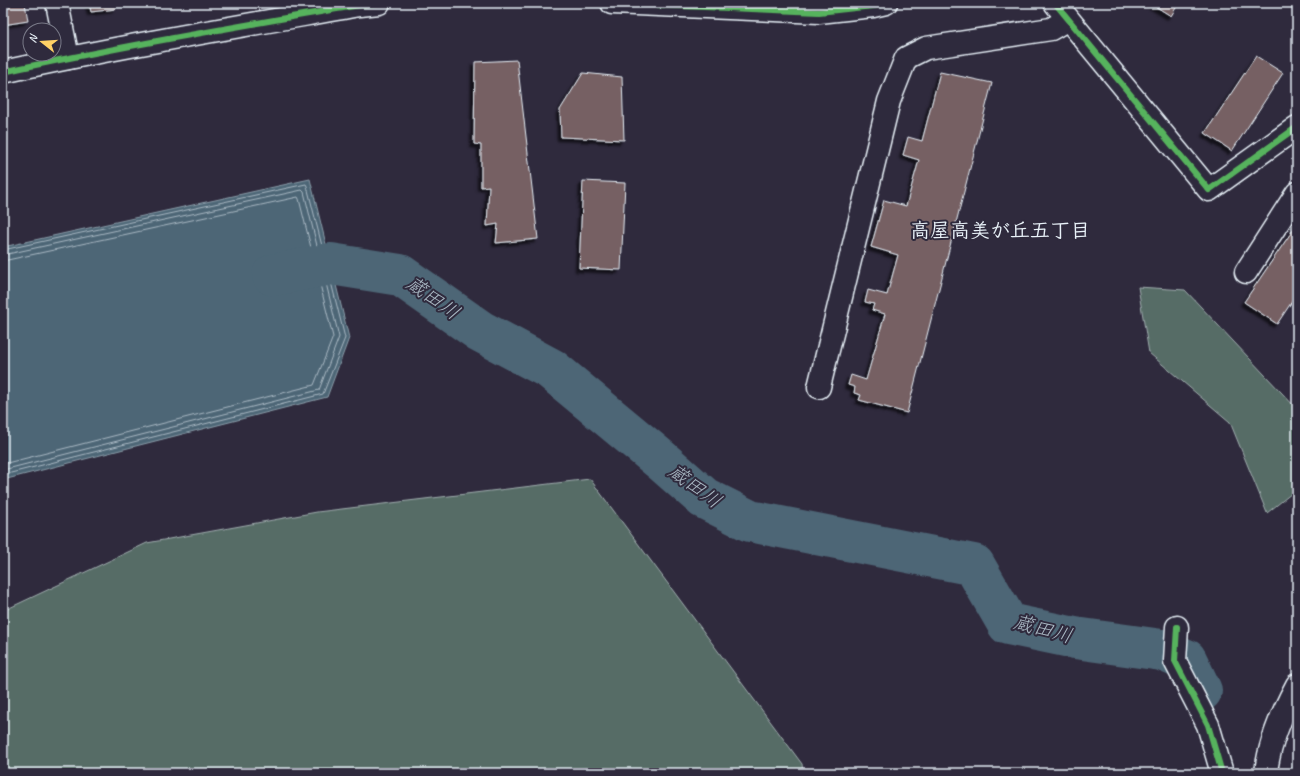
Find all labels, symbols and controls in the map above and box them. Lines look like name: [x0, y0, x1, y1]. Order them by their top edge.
north arrow: [22, 22, 62, 62]
text: N: [25, 32, 41, 44]
district label: 高屋高美が丘五丁目: [910, 218, 1090, 243]
water label: 蔵田川: [401, 271, 465, 325]
water label: 蔵田川: [663, 458, 727, 514]
water label: 蔵田川: [1011, 609, 1075, 649]

